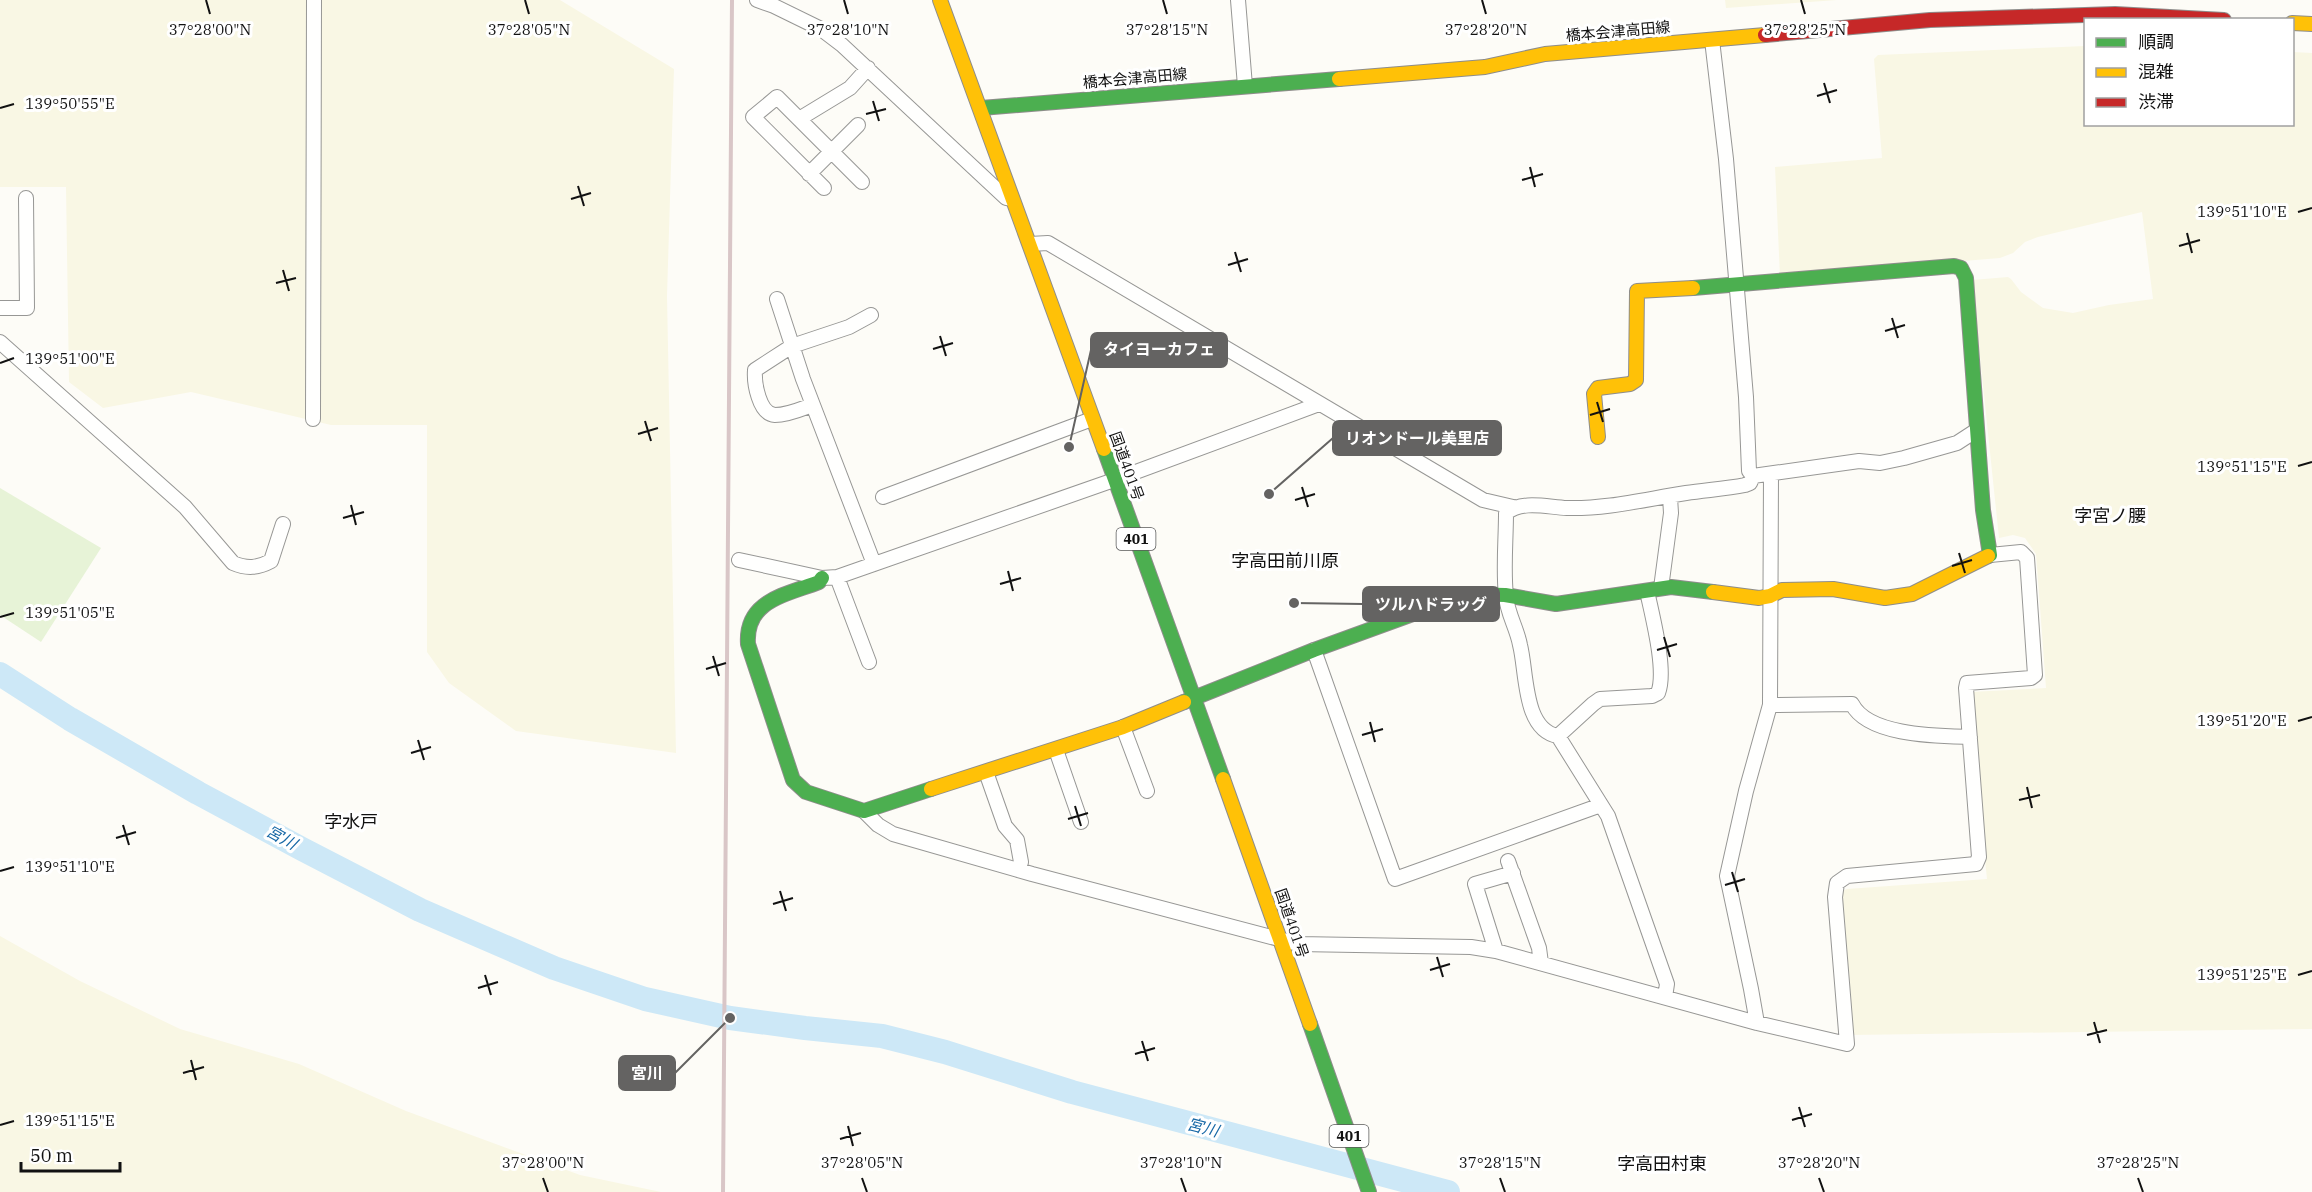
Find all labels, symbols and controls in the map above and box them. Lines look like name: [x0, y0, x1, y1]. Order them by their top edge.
street label: 橋本会津高田線: [1565, 17, 1671, 45]
legend: [2084, 18, 2294, 126]
text: 37°28'00"N: [169, 20, 251, 39]
text: 37°28'05"N: [488, 20, 570, 39]
text: 37°28'10"N: [807, 20, 889, 39]
text: 37°28'15"N: [1126, 20, 1208, 39]
text: 37°28'20"N: [1445, 20, 1527, 39]
text: 37°28'25"N: [1764, 20, 1846, 39]
text: 順調: [2138, 30, 2174, 53]
text: 混雑: [2138, 60, 2174, 83]
street label: 橋本会津高田線: [1082, 64, 1188, 92]
text: 渋滞: [2138, 90, 2174, 113]
text: 139°50'55"E: [25, 94, 115, 113]
text: 139°51'10"E: [2197, 202, 2287, 221]
callout: タイヨーカフェ: [1091, 333, 1227, 367]
text: タイヨーカフェ: [1103, 339, 1215, 359]
text: 139°51'00"E: [25, 349, 115, 368]
callout: リオンドール美里店: [1333, 421, 1501, 455]
text: リオンドール美里店: [1345, 428, 1489, 448]
street label: 国道401号: [1106, 429, 1148, 503]
text: 139°51'15"E: [2197, 457, 2287, 476]
district label: 字宮ノ腰: [2074, 504, 2146, 527]
road number: 401: [1116, 528, 1156, 550]
district label: 字高田前川原: [1231, 549, 1339, 572]
callout: ツルハドラッグ: [1363, 587, 1499, 621]
text: ツルハドラッグ: [1375, 594, 1487, 614]
text: 139°51'05"E: [25, 603, 115, 622]
text: 139°51'20"E: [2197, 711, 2287, 730]
district label: 字水戸: [324, 810, 378, 833]
water label: 宮川: [263, 820, 303, 854]
text: 139°51'10"E: [25, 857, 115, 876]
street label: 国道401号: [1271, 886, 1313, 960]
text: 139°51'25"E: [2197, 965, 2287, 984]
callout: 宮川: [619, 1056, 675, 1090]
text: 宮川: [631, 1063, 663, 1083]
text: 139°51'15"E: [25, 1111, 115, 1130]
water label: 宮川: [1185, 1113, 1223, 1141]
road number: 401: [1330, 1125, 1368, 1147]
scale bar: [21, 1135, 120, 1173]
text: 50 m: [30, 1144, 73, 1167]
district label: 字高田村東: [1617, 1152, 1707, 1175]
text: 37°28'00"N: [502, 1153, 584, 1172]
text: 37°28'05"N: [821, 1153, 903, 1172]
text: 37°28'10"N: [1140, 1153, 1222, 1172]
text: 37°28'15"N: [1459, 1153, 1541, 1172]
text: 37°28'20"N: [1778, 1153, 1860, 1172]
text: 37°28'25"N: [2097, 1153, 2179, 1172]

